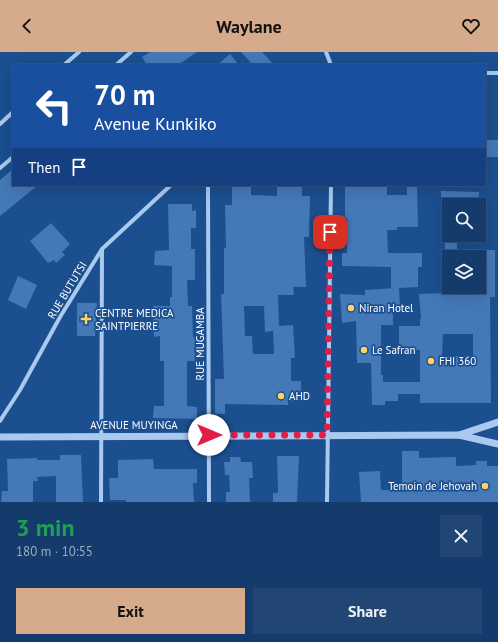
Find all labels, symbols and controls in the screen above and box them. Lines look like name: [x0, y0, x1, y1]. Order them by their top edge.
icon: back: [16, 15, 38, 37]
text: Waylane: [216, 15, 282, 38]
icon: heart: [460, 15, 482, 37]
text: 70 m: [94, 76, 155, 113]
icon: left: [28, 80, 80, 132]
text: Avenue Kunkiko: [94, 112, 217, 135]
icon: arrive: [68, 156, 90, 178]
text: Then: [28, 158, 60, 177]
map controls: [442, 198, 486, 294]
button: search: [442, 198, 486, 242]
pin: [313, 215, 347, 249]
icon: arrive: [319, 221, 341, 243]
button: layers: [442, 250, 486, 294]
street label: RUE BUTUTSI: [44, 259, 90, 321]
place label: Niran Hotel: [359, 301, 414, 315]
marker: Niran Hotel: [346, 303, 356, 313]
place label: CENTRE MEDICA SAINTPIERRE: [95, 306, 174, 333]
street label: RUE MUGAMBA: [193, 307, 207, 381]
marker: CENTRE MEDICA SAINTPIERRE: [80, 313, 92, 325]
place label: Le Safran: [372, 343, 416, 357]
marker: Le Safran: [359, 345, 369, 355]
place label: FHI 360: [439, 354, 476, 368]
marker: FHI 360: [426, 356, 436, 366]
place label: AHD: [289, 389, 310, 403]
marker: AHD: [276, 391, 286, 401]
position arrow: [188, 414, 230, 456]
street label: AVENUE MUYINGA: [90, 418, 178, 432]
place label: Temoin de Jehovah: [388, 479, 477, 493]
marker: Temoin de Jehovah: [480, 481, 490, 491]
text: 3 min: [16, 512, 75, 543]
button: close: [440, 515, 482, 557]
text: 180 m · 10:55: [16, 543, 93, 560]
button: Exit: [16, 588, 245, 634]
button: Share: [253, 588, 482, 634]

